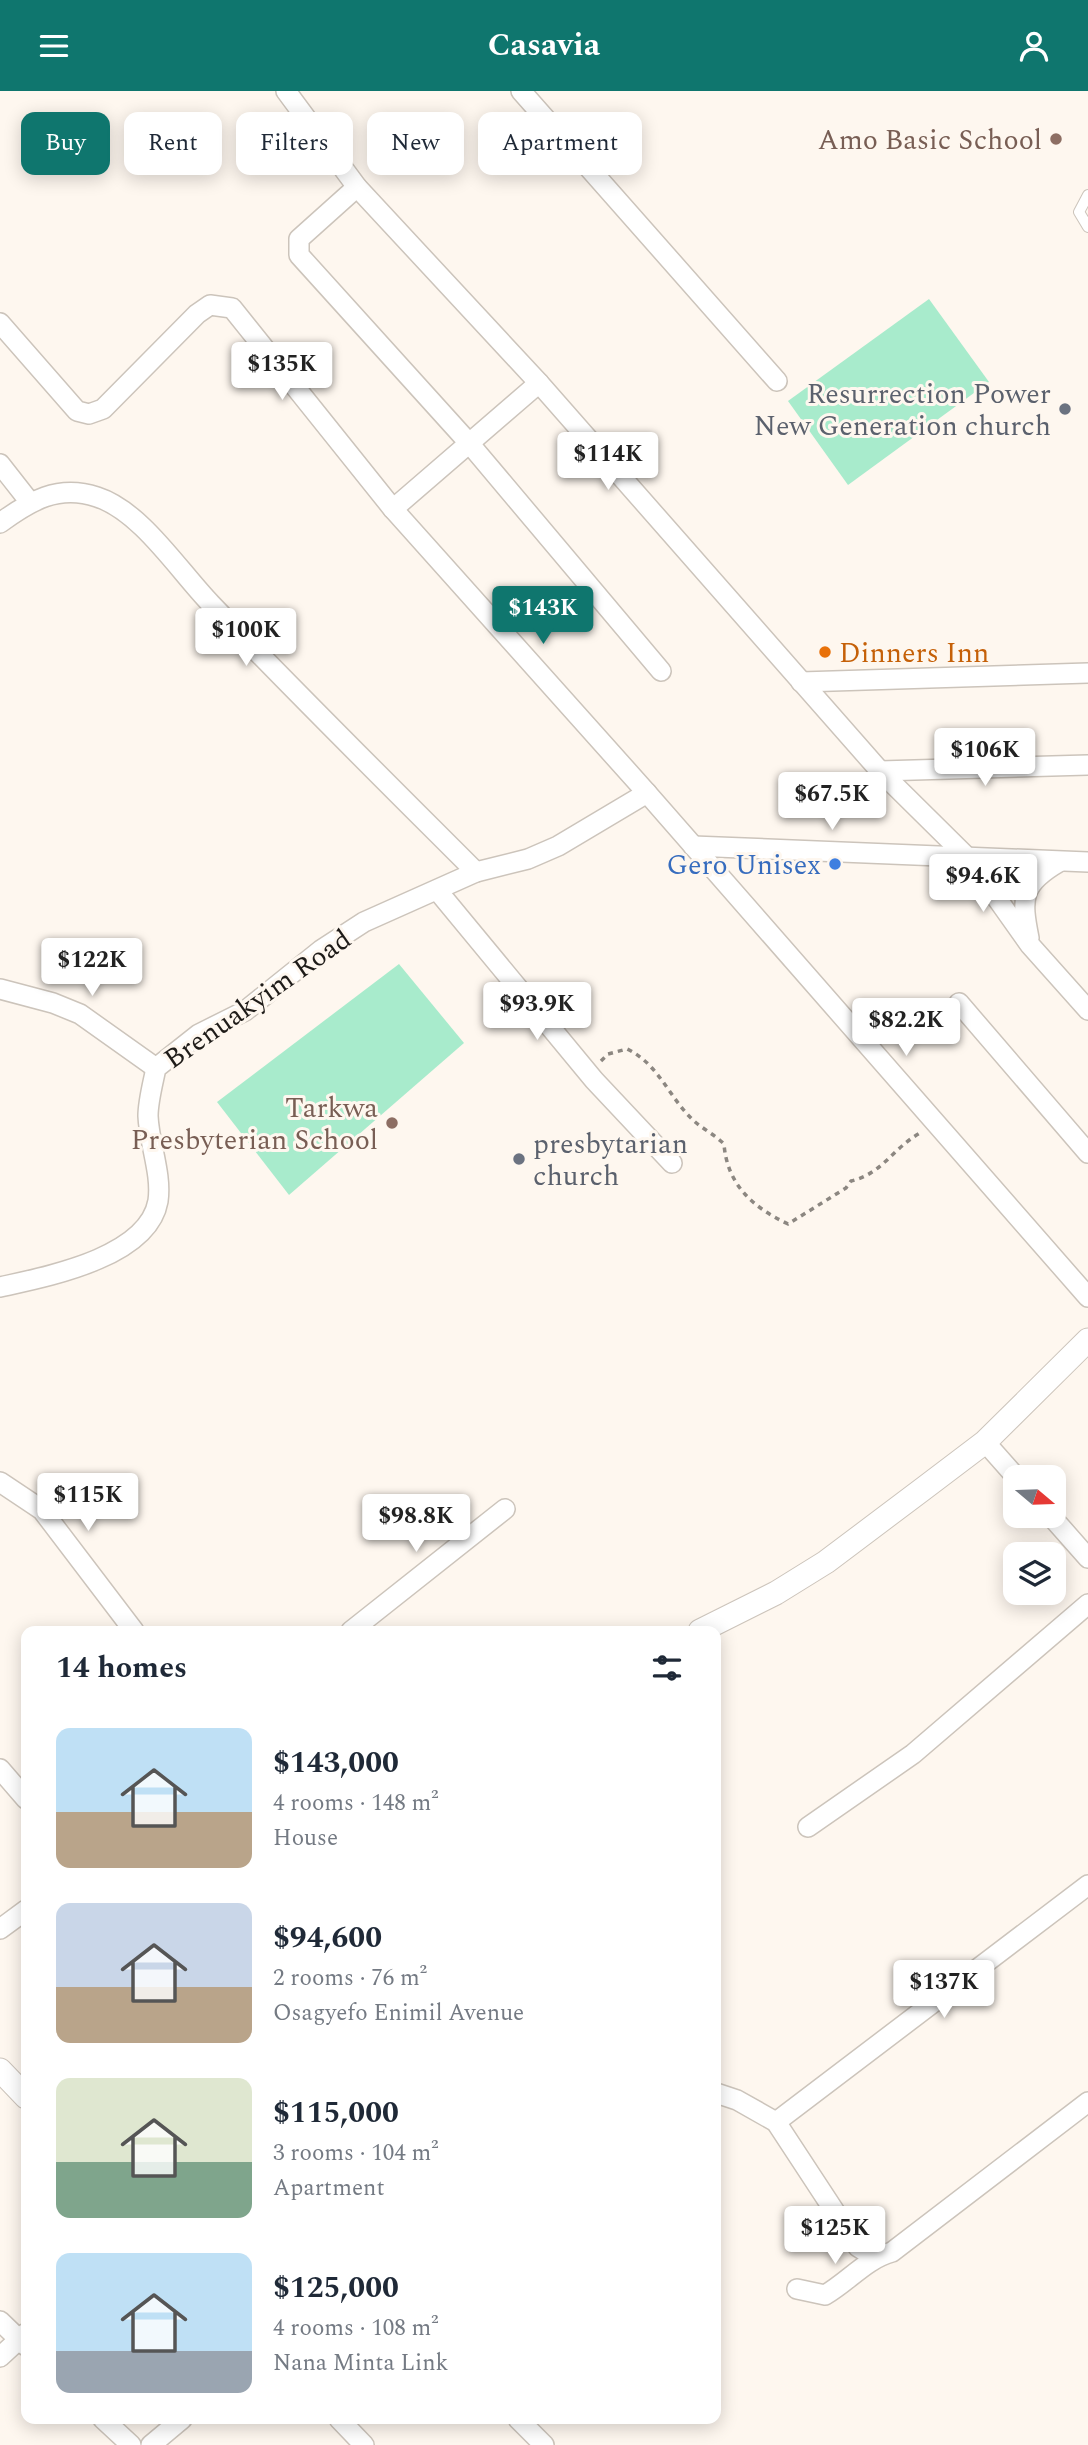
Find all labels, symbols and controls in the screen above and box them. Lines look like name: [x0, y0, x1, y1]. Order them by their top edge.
text: Casavia: [488, 21, 600, 70]
icon: menu: [35, 27, 73, 65]
icon: person: [1015, 27, 1053, 65]
chip: Buy: [21, 112, 110, 175]
chip: Rent: [124, 112, 222, 175]
chip: Filters: [236, 112, 353, 175]
chip: New: [367, 112, 464, 175]
chip: Apartment: [478, 112, 642, 175]
place label: Amo Basic School: [818, 119, 1042, 162]
marker: Amo Basic School: [1048, 131, 1064, 147]
pin: $135K: [233, 343, 331, 402]
text: $135K: [247, 347, 317, 382]
place label: Resurrection Power New Generation church: [754, 373, 1051, 448]
marker: Resurrection Power New Generation church: [1057, 401, 1073, 417]
pin: $114K: [559, 433, 657, 492]
text: $114K: [573, 437, 643, 472]
pin: $143K: [494, 587, 592, 646]
text: $143K: [508, 591, 578, 626]
pin: $100K: [197, 609, 295, 668]
text: $100K: [211, 613, 281, 648]
place label: Dinners Inn: [839, 632, 989, 675]
marker: Dinners Inn: [817, 644, 833, 660]
pin: $106K: [936, 729, 1034, 788]
text: $106K: [950, 733, 1020, 768]
pin: $67.5K: [775, 773, 889, 832]
text: $67.5K: [794, 777, 870, 812]
place label: Gero Unisex: [666, 844, 821, 887]
pin: $94.6K: [926, 855, 1040, 914]
marker: Gero Unisex: [827, 856, 843, 872]
text: $94.6K: [945, 859, 1021, 894]
street label: Brenuakyim Road: [155, 918, 361, 1080]
pin: $122K: [43, 939, 141, 998]
text: $122K: [57, 943, 127, 978]
pin: $93.9K: [480, 983, 594, 1042]
text: $93.9K: [499, 987, 575, 1022]
pin: $82.2K: [849, 999, 963, 1058]
text: $82.2K: [868, 1003, 944, 1038]
place label: Tarkwa Presbyterian School: [131, 1087, 378, 1162]
marker: Tarkwa Presbyterian School: [384, 1115, 400, 1131]
place label: presbytarian church: [533, 1123, 688, 1198]
marker: presbytarian church: [511, 1151, 527, 1167]
north arrow: [1003, 1465, 1066, 1528]
map controls: [1003, 1465, 1066, 1605]
pin: $115K: [39, 1473, 137, 1533]
text: $115K: [53, 1478, 123, 1513]
pin: $98.8K: [359, 1495, 473, 1554]
text: $98.8K: [378, 1499, 454, 1534]
button: layers: [1003, 1542, 1066, 1605]
text: 14 homes: [56, 1645, 187, 1691]
icon: filters: [648, 1649, 686, 1687]
text: $143,000: [273, 1740, 399, 1786]
icon: home: [112, 1756, 196, 1840]
text: 4 rooms · 148 m²: [273, 1786, 439, 1821]
text: House: [273, 1821, 338, 1856]
text: $94,600: [273, 1915, 382, 1961]
icon: home: [112, 1931, 196, 2015]
text: 2 rooms · 76 m²: [273, 1961, 427, 1996]
pin: $137K: [895, 1961, 993, 2020]
text: $137K: [909, 1965, 979, 2000]
text: Osagyefo Enimil Avenue: [273, 1996, 524, 2031]
text: $115,000: [273, 2090, 399, 2136]
icon: home: [112, 2106, 196, 2190]
text: 3 rooms · 104 m²: [273, 2136, 439, 2171]
text: Apartment: [273, 2171, 385, 2206]
pin: $125K: [786, 2207, 884, 2266]
text: $125K: [800, 2211, 870, 2246]
text: $125,000: [273, 2265, 399, 2311]
icon: home: [112, 2281, 196, 2365]
text: 4 rooms · 108 m²: [273, 2311, 439, 2346]
text: Nana Minta Link: [273, 2346, 448, 2381]

